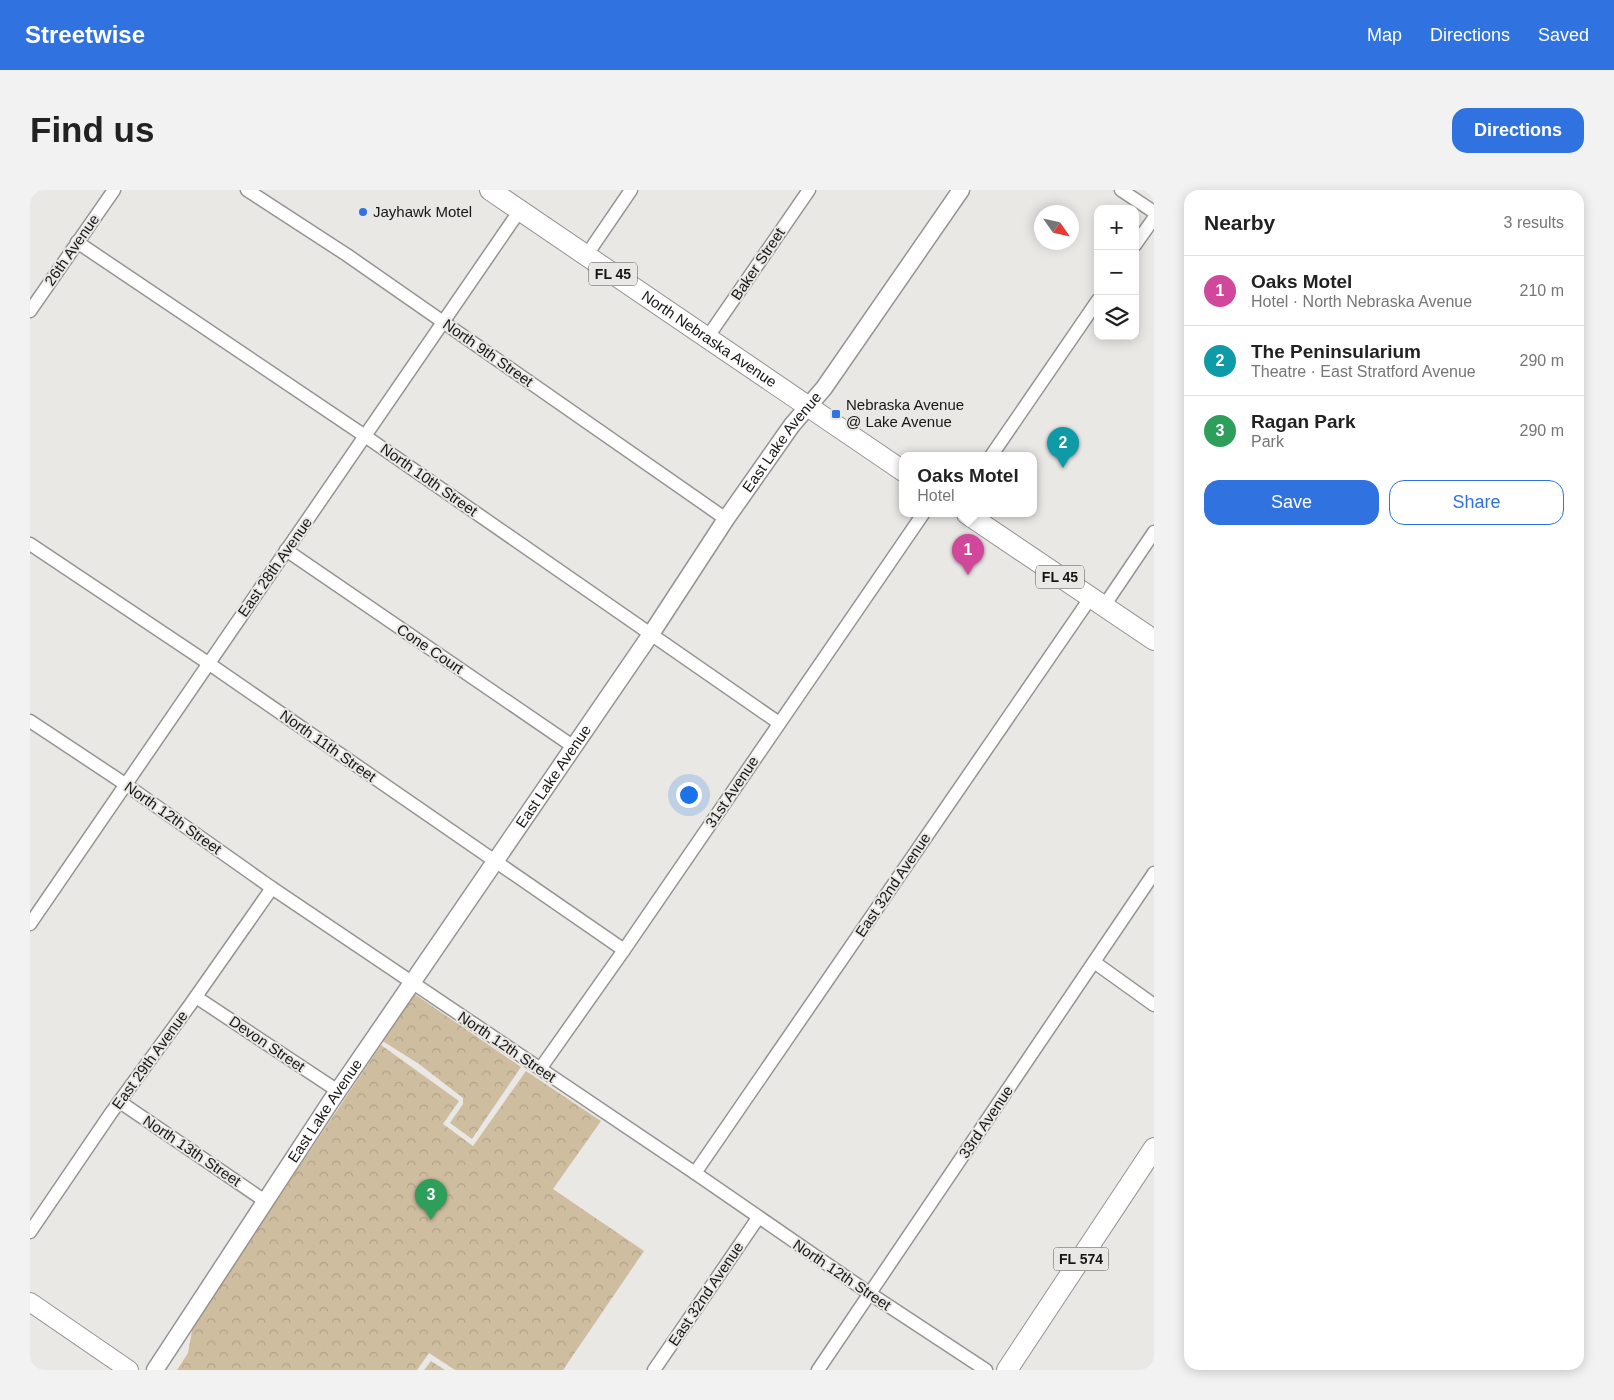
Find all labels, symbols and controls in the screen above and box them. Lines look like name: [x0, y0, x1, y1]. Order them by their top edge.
text: Streetwise: [25, 21, 145, 48]
text: Map: [1367, 25, 1402, 45]
text: Directions: [1430, 25, 1510, 45]
text: Saved: [1538, 25, 1589, 45]
button: Directions: [1452, 108, 1584, 153]
text: Find us: [30, 110, 154, 149]
place label: Jayhawk Motel: [373, 203, 472, 220]
north arrow: [1034, 205, 1079, 250]
map controls: [1094, 205, 1139, 340]
button: +: [1094, 205, 1139, 250]
marker: Jayhawk Motel: [357, 206, 369, 218]
street label: 26th Avenue: [41, 211, 102, 289]
text: Nearby: [1204, 211, 1275, 234]
text: 3 results: [1504, 214, 1564, 231]
street label: Baker Street: [727, 224, 788, 303]
button: −: [1094, 250, 1139, 295]
road number: FL 45: [589, 262, 637, 286]
text: Oaks Motel: [1251, 271, 1352, 292]
text: 1: [1216, 282, 1224, 299]
text: 210 m: [1520, 282, 1564, 299]
street label: North Nebraska Avenue: [639, 287, 780, 390]
text: Hotel · North Nebraska Avenue: [1251, 293, 1472, 310]
button: layers: [1094, 295, 1139, 340]
street label: North 9th Street: [440, 315, 537, 390]
text: The Peninsularium: [1251, 341, 1421, 362]
text: 2: [1216, 352, 1224, 369]
text: 290 m: [1520, 352, 1564, 369]
text: Theatre · East Stratford Avenue: [1251, 363, 1476, 380]
street label: East Lake Avenue: [739, 388, 825, 495]
place label: Nebraska Avenue @ Lake Avenue: [846, 396, 964, 430]
marker: Nebraska Avenue @ Lake Avenue: [830, 408, 842, 420]
text: Ragan Park: [1251, 411, 1356, 432]
text: 3: [1216, 422, 1224, 439]
text: 290 m: [1520, 422, 1564, 439]
pin: 2: [1047, 427, 1079, 468]
text: Park: [1251, 433, 1284, 450]
street label: North 10th Street: [378, 440, 482, 520]
popup: [899, 452, 1037, 517]
text: Oaks Motel: [917, 465, 1019, 486]
button: Save: [1204, 480, 1379, 525]
button: Share: [1389, 480, 1564, 525]
text: Hotel: [917, 487, 955, 504]
street label: East 28th Avenue: [234, 514, 315, 620]
pin: 1: [952, 534, 984, 575]
road number: FL 45: [1036, 566, 1084, 588]
street label: Cone Court: [394, 620, 468, 678]
street label: North 11th Street: [277, 706, 380, 785]
street label: East Lake Avenue: [512, 721, 594, 831]
street label: 31st Avenue: [702, 753, 762, 831]
street label: North 12th Street: [122, 778, 226, 858]
your location: [676, 782, 702, 808]
street label: East 32nd Avenue: [852, 830, 934, 940]
street label: East 29th Avenue: [108, 1007, 191, 1112]
street label: North 12th Street: [455, 1008, 560, 1086]
street label: Devon Street: [226, 1012, 309, 1076]
street label: East Lake Avenue: [284, 1056, 365, 1165]
street label: 33rd Avenue: [955, 1082, 1016, 1161]
street label: North 13th Street: [140, 1112, 245, 1190]
pin: 3: [415, 1179, 447, 1220]
street label: North 12th Street: [790, 1236, 895, 1314]
street label: East 32nd Avenue: [665, 1239, 747, 1349]
road number: FL 574: [1054, 1248, 1108, 1270]

